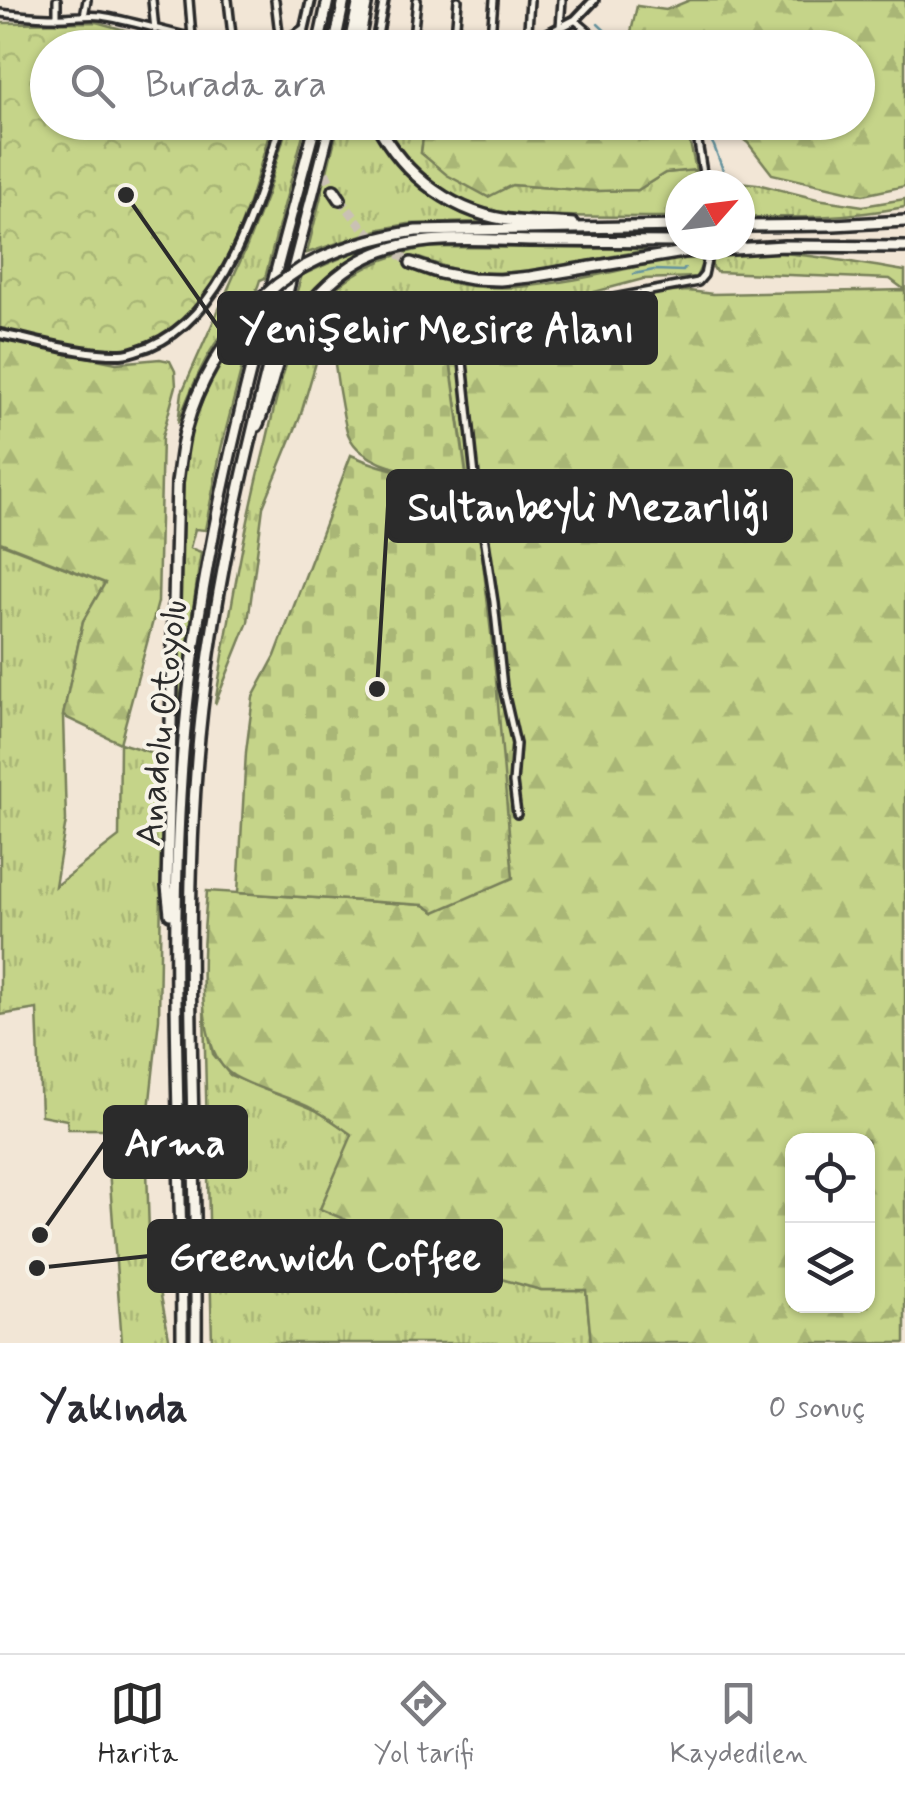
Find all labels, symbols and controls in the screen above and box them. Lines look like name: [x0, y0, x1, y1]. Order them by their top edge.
search box: [30, 30, 875, 140]
icon: search: [65, 58, 120, 113]
text: Burada ara: [145, 61, 327, 110]
north arrow: [665, 170, 755, 260]
callout: Yenişehir Mesire Alanı: [219, 293, 656, 363]
text: Yenişehir Mesire Alanı: [239, 305, 635, 357]
callout: Sultanbeyli Mezarlığı: [388, 471, 791, 541]
text: Sultanbeyli Mezarlığı: [407, 483, 771, 536]
street label: Anadolu Otoyolu: [125, 597, 200, 849]
callout: Arma: [105, 1107, 246, 1177]
text: Arma: [125, 1119, 225, 1171]
map controls: [785, 1133, 875, 1313]
button: locate: [785, 1133, 875, 1223]
callout: Greenwich Coffee: [149, 1221, 501, 1291]
button: layers: [785, 1223, 875, 1313]
text: Greenwich Coffee: [169, 1233, 481, 1285]
text: Yakında: [40, 1381, 188, 1436]
text: 0 sonuç: [769, 1387, 865, 1429]
tab: Harita: [98, 1676, 178, 1773]
tab: Yol tarifi: [374, 1676, 474, 1773]
tab: Kaydedilen: [670, 1676, 807, 1773]

